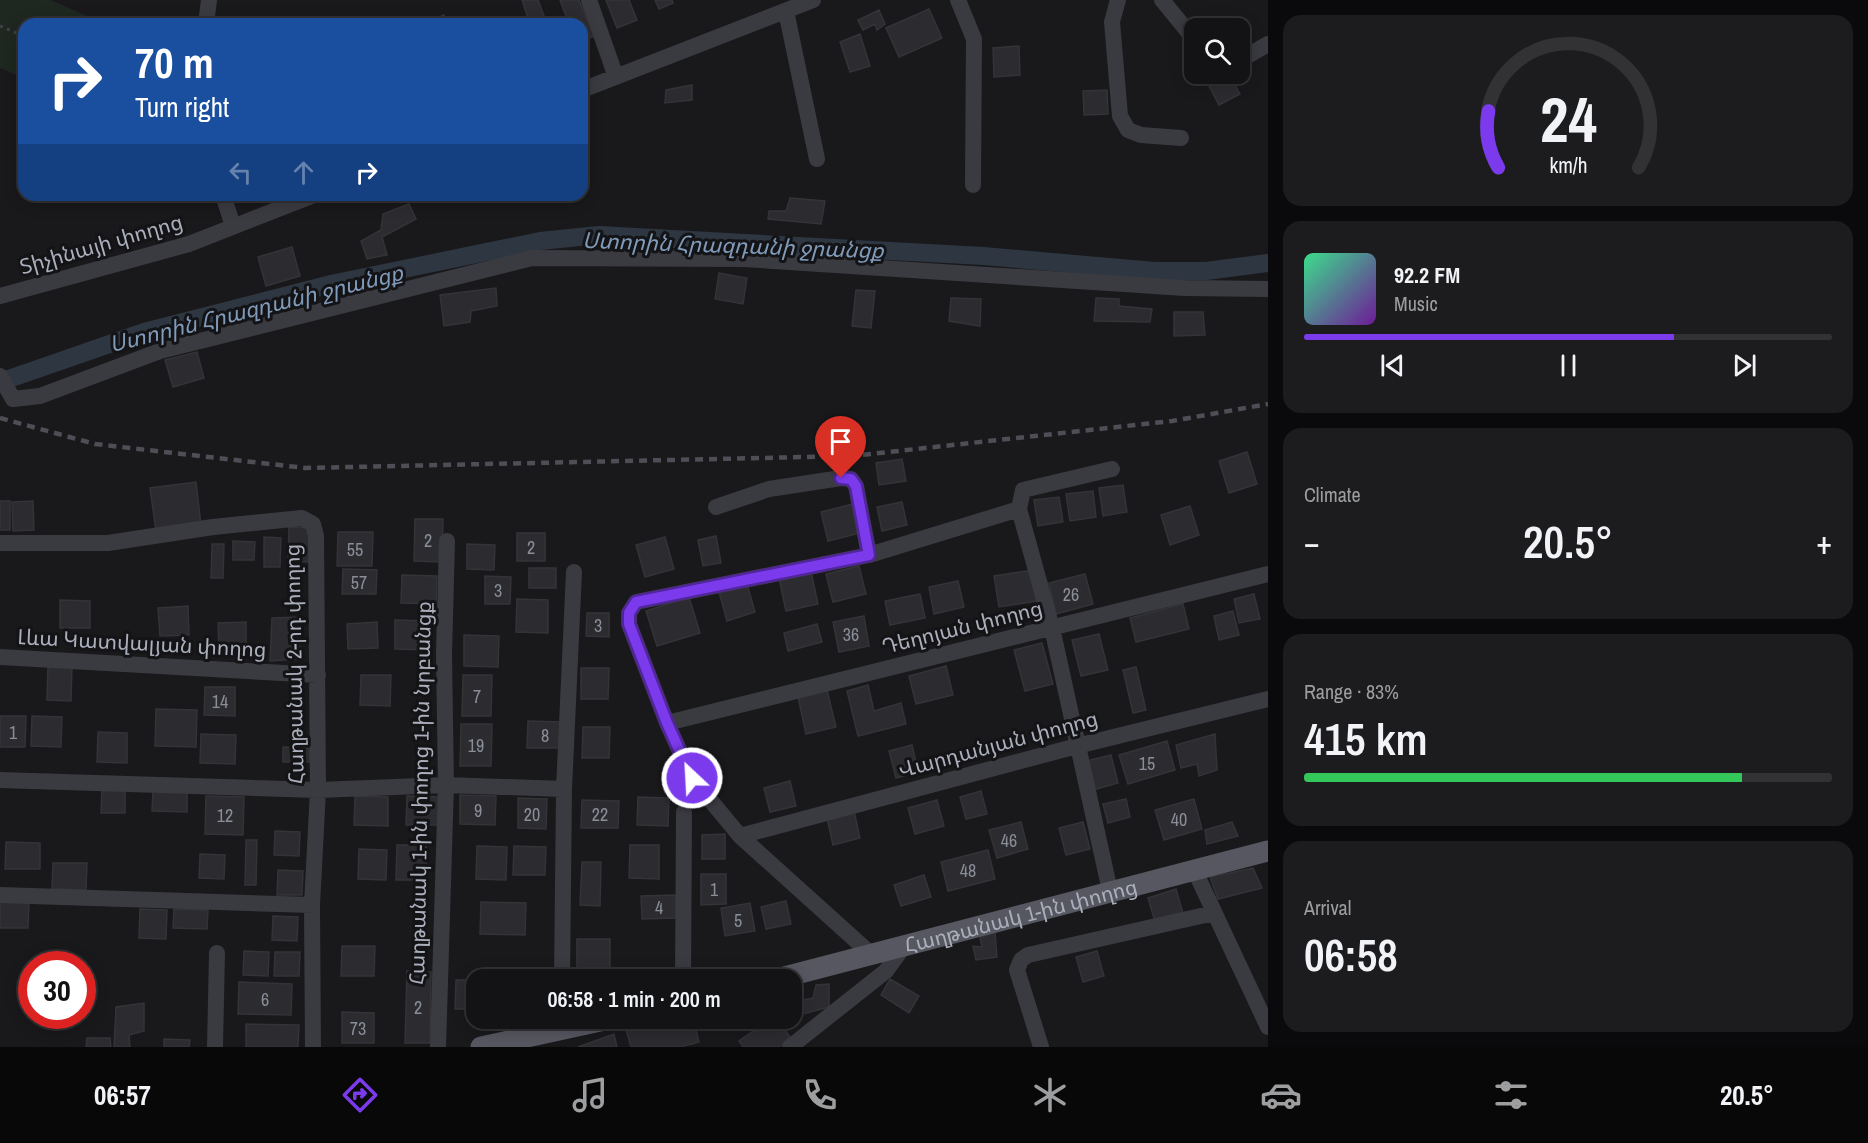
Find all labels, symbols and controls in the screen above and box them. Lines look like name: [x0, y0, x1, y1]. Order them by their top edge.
map controls: [1184, 18, 1250, 84]
button: search: [1184, 18, 1250, 84]
text: 70 m: [135, 35, 214, 91]
icon: right: [36, 42, 114, 120]
text: 24: [1540, 77, 1596, 161]
text: Turn right: [135, 89, 229, 125]
text: km/h: [1549, 151, 1587, 180]
icon: left: [224, 156, 257, 189]
icon: ahead: [287, 156, 320, 189]
icon: right: [350, 156, 383, 189]
street label: Տիչինայի փողոց: [16, 207, 186, 281]
water label: Ստորին Հրազդանի ջրանցք: [582, 225, 885, 265]
water label: Ստորին Հրազդանի ջրանցք: [106, 257, 407, 359]
text: 92.2 FM: [1394, 260, 1460, 290]
text: Music: [1394, 290, 1438, 317]
icon: previous: [1376, 349, 1409, 382]
icon: pause: [1552, 349, 1585, 382]
icon: next: [1728, 349, 1761, 382]
pin: [815, 416, 866, 478]
icon: arrive: [824, 425, 857, 458]
text: Climate: [1304, 481, 1361, 508]
text: 20.5°: [1523, 511, 1613, 572]
text: −: [1304, 520, 1320, 564]
text: +: [1816, 520, 1832, 564]
house number: 2: [424, 528, 432, 553]
house number: 2: [527, 535, 535, 560]
house number: 55: [347, 537, 363, 562]
street label: Հաղթանակ 2-րդ փողոց: [277, 544, 311, 784]
house number: 57: [351, 570, 367, 595]
house number: 3: [494, 578, 502, 603]
house number: 26: [1063, 582, 1079, 607]
street label: Դեղոյան փողոց: [879, 593, 1045, 661]
street label: Հաղթանակ 1-ին փողոց 1-ին նրբանցք: [402, 601, 438, 985]
house number: 3: [594, 613, 602, 638]
street label: Լևա Կատվալյան փողոց: [17, 622, 267, 664]
house number: 36: [843, 622, 859, 647]
text: Range · 83%: [1304, 678, 1399, 705]
house number: 7: [473, 684, 481, 709]
house number: 14: [212, 689, 228, 714]
street label: Վարդանյան փողոց: [895, 703, 1101, 785]
text: 415 km: [1304, 708, 1428, 769]
house number: 1: [9, 720, 18, 745]
house number: 8: [541, 723, 549, 748]
house number: 19: [468, 733, 484, 758]
position arrow: [660, 746, 724, 810]
house number: 15: [1139, 751, 1155, 776]
house number: 9: [474, 798, 482, 823]
house number: 20: [524, 802, 540, 827]
house number: 22: [592, 802, 608, 827]
house number: 12: [217, 803, 233, 828]
house number: 40: [1171, 807, 1187, 832]
house number: 46: [1001, 828, 1017, 853]
house number: 48: [960, 858, 976, 883]
street label: Հաղթանակ 1-ին փողոց: [901, 871, 1140, 960]
house number: 1: [710, 877, 719, 902]
text: Arrival: [1304, 894, 1351, 921]
house number: 4: [655, 895, 663, 920]
house number: 5: [734, 908, 742, 933]
text: 06:58: [1304, 924, 1398, 985]
speed limit sign: 30: [18, 951, 96, 1029]
text: 06:58 · 1 min · 200 m: [547, 984, 721, 1014]
house number: 6: [261, 987, 269, 1012]
house number: 2: [414, 995, 422, 1020]
house number: 73: [350, 1016, 366, 1041]
icon: directions: [339, 1074, 381, 1116]
icon: music: [569, 1074, 611, 1116]
icon: phone: [799, 1074, 841, 1116]
icon: climate: [1029, 1074, 1071, 1116]
icon: car: [1260, 1074, 1302, 1116]
icon: filters: [1490, 1074, 1532, 1116]
text: 06:57: [94, 1077, 151, 1113]
text: 20.5°: [1720, 1077, 1774, 1113]

